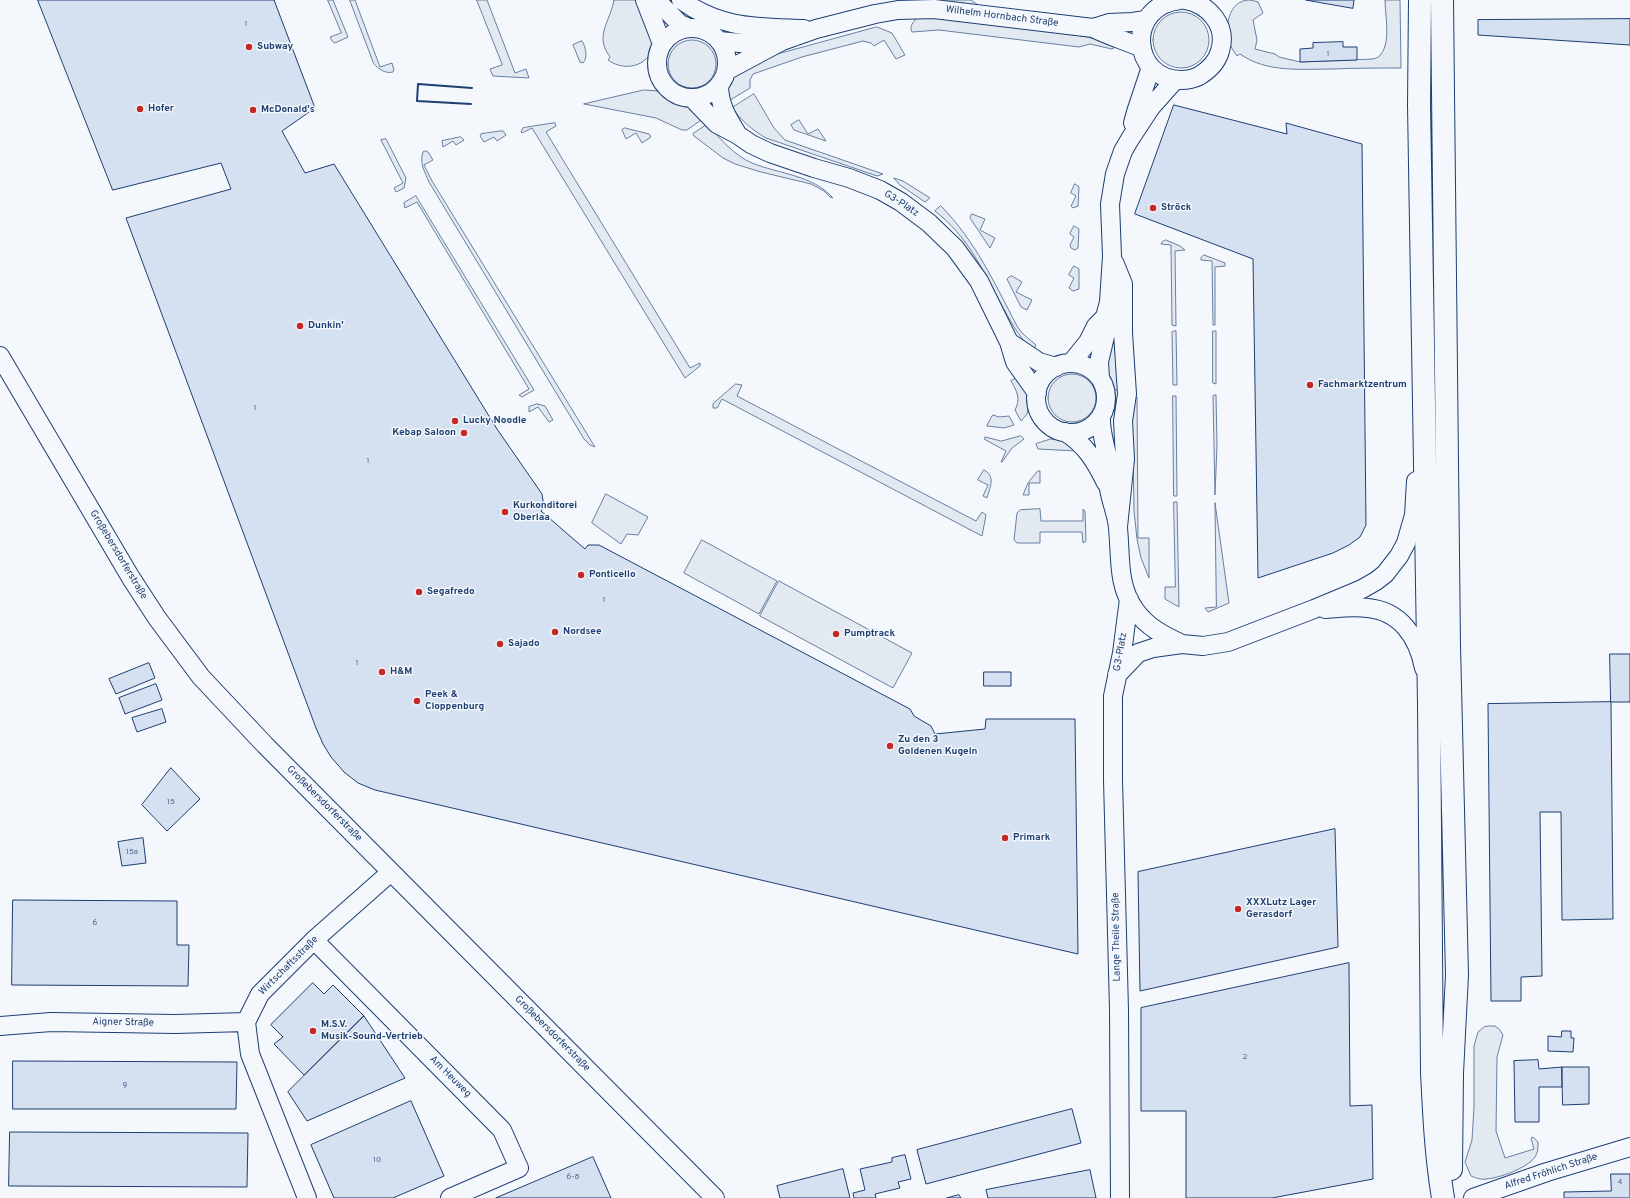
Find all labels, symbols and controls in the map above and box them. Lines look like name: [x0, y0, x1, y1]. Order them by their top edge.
street label: Wilhelm Hornbach Straße: [945, 4, 1059, 30]
house number: 1: [245, 19, 247, 29]
place label: Subway: [257, 41, 293, 53]
marker: Subway: [244, 42, 254, 52]
house number: 1: [1327, 49, 1329, 59]
place label: Hofer: [148, 103, 174, 115]
marker: Hofer: [135, 104, 145, 114]
place label: McDonald's: [261, 104, 315, 116]
marker: McDonald's: [248, 105, 258, 115]
street label: G3-Platz: [881, 188, 921, 220]
place label: Ströck: [1161, 202, 1191, 214]
marker: Ströck: [1148, 203, 1158, 213]
place label: Dunkin': [308, 320, 344, 332]
marker: Dunkin': [295, 321, 305, 331]
place label: Fachmarktzentrum: [1318, 379, 1407, 391]
marker: Fachmarktzentrum: [1305, 380, 1315, 390]
house number: 1: [254, 403, 256, 413]
place label: Lucky Noodle: [463, 415, 526, 427]
marker: Lucky Noodle: [450, 416, 460, 426]
place label: Kebap Saloon: [392, 427, 456, 439]
marker: Kebap Saloon: [459, 428, 469, 438]
house number: 1: [367, 456, 369, 466]
place label: Kurkonditorei Oberlaa: [513, 500, 577, 524]
marker: Kurkonditorei Oberlaa: [500, 507, 510, 517]
street label: Großebersdorferstraße: [87, 508, 149, 602]
place label: Ponticello: [589, 569, 636, 581]
marker: Ponticello: [576, 570, 586, 580]
place label: Segafredo: [427, 586, 475, 598]
marker: Segafredo: [414, 587, 424, 597]
house number: 1: [603, 595, 605, 605]
place label: Nordsee: [563, 626, 602, 638]
marker: Nordsee: [550, 627, 560, 637]
place label: Pumptrack: [844, 628, 895, 640]
marker: Pumptrack: [831, 629, 841, 639]
street label: G3-Platz: [1112, 632, 1130, 672]
place label: Sajado: [508, 638, 540, 650]
marker: Sajado: [495, 639, 505, 649]
house number: 1: [356, 658, 358, 668]
place label: H&M: [390, 666, 412, 678]
marker: H&M: [377, 667, 387, 677]
place label: Peek & Cloppenburg: [425, 689, 484, 712]
marker: Peek & Cloppenburg: [412, 696, 422, 706]
place label: Zu den 3 Goldenen Kugeln: [898, 734, 978, 758]
marker: Zu den 3 Goldenen Kugeln: [885, 741, 895, 751]
street label: Großebersdorferstraße: [284, 764, 364, 844]
house number: 15: [167, 797, 175, 807]
place label: Primark: [1013, 832, 1050, 844]
marker: Primark: [1000, 833, 1010, 843]
house number: 15a: [126, 847, 138, 857]
street label: Lange Theile Straße: [1110, 892, 1124, 982]
place label: XXXLutz Lager Gerasdorf: [1246, 897, 1316, 920]
marker: XXXLutz Lager Gerasdorf: [1233, 904, 1243, 914]
house number: 6: [93, 918, 97, 928]
street label: Wirtschaftsstraße: [257, 934, 321, 998]
street label: Großebersdorferstraße: [512, 994, 592, 1074]
street label: Aigner Straße: [92, 1016, 154, 1030]
place label: M.S.V. Musik-Sound-Vertrieb: [321, 1019, 423, 1042]
marker: M.S.V. Musik-Sound-Vertrieb: [308, 1026, 318, 1036]
house number: 2: [1243, 1052, 1247, 1062]
street label: Am Heuweg: [427, 1054, 473, 1100]
house number: 9: [123, 1080, 127, 1090]
street label: Alfred Fröhlich Straße: [1503, 1151, 1599, 1193]
house number: 10: [373, 1155, 381, 1165]
house number: 6-8: [567, 1172, 579, 1182]
house number: 4: [1618, 1177, 1622, 1187]

